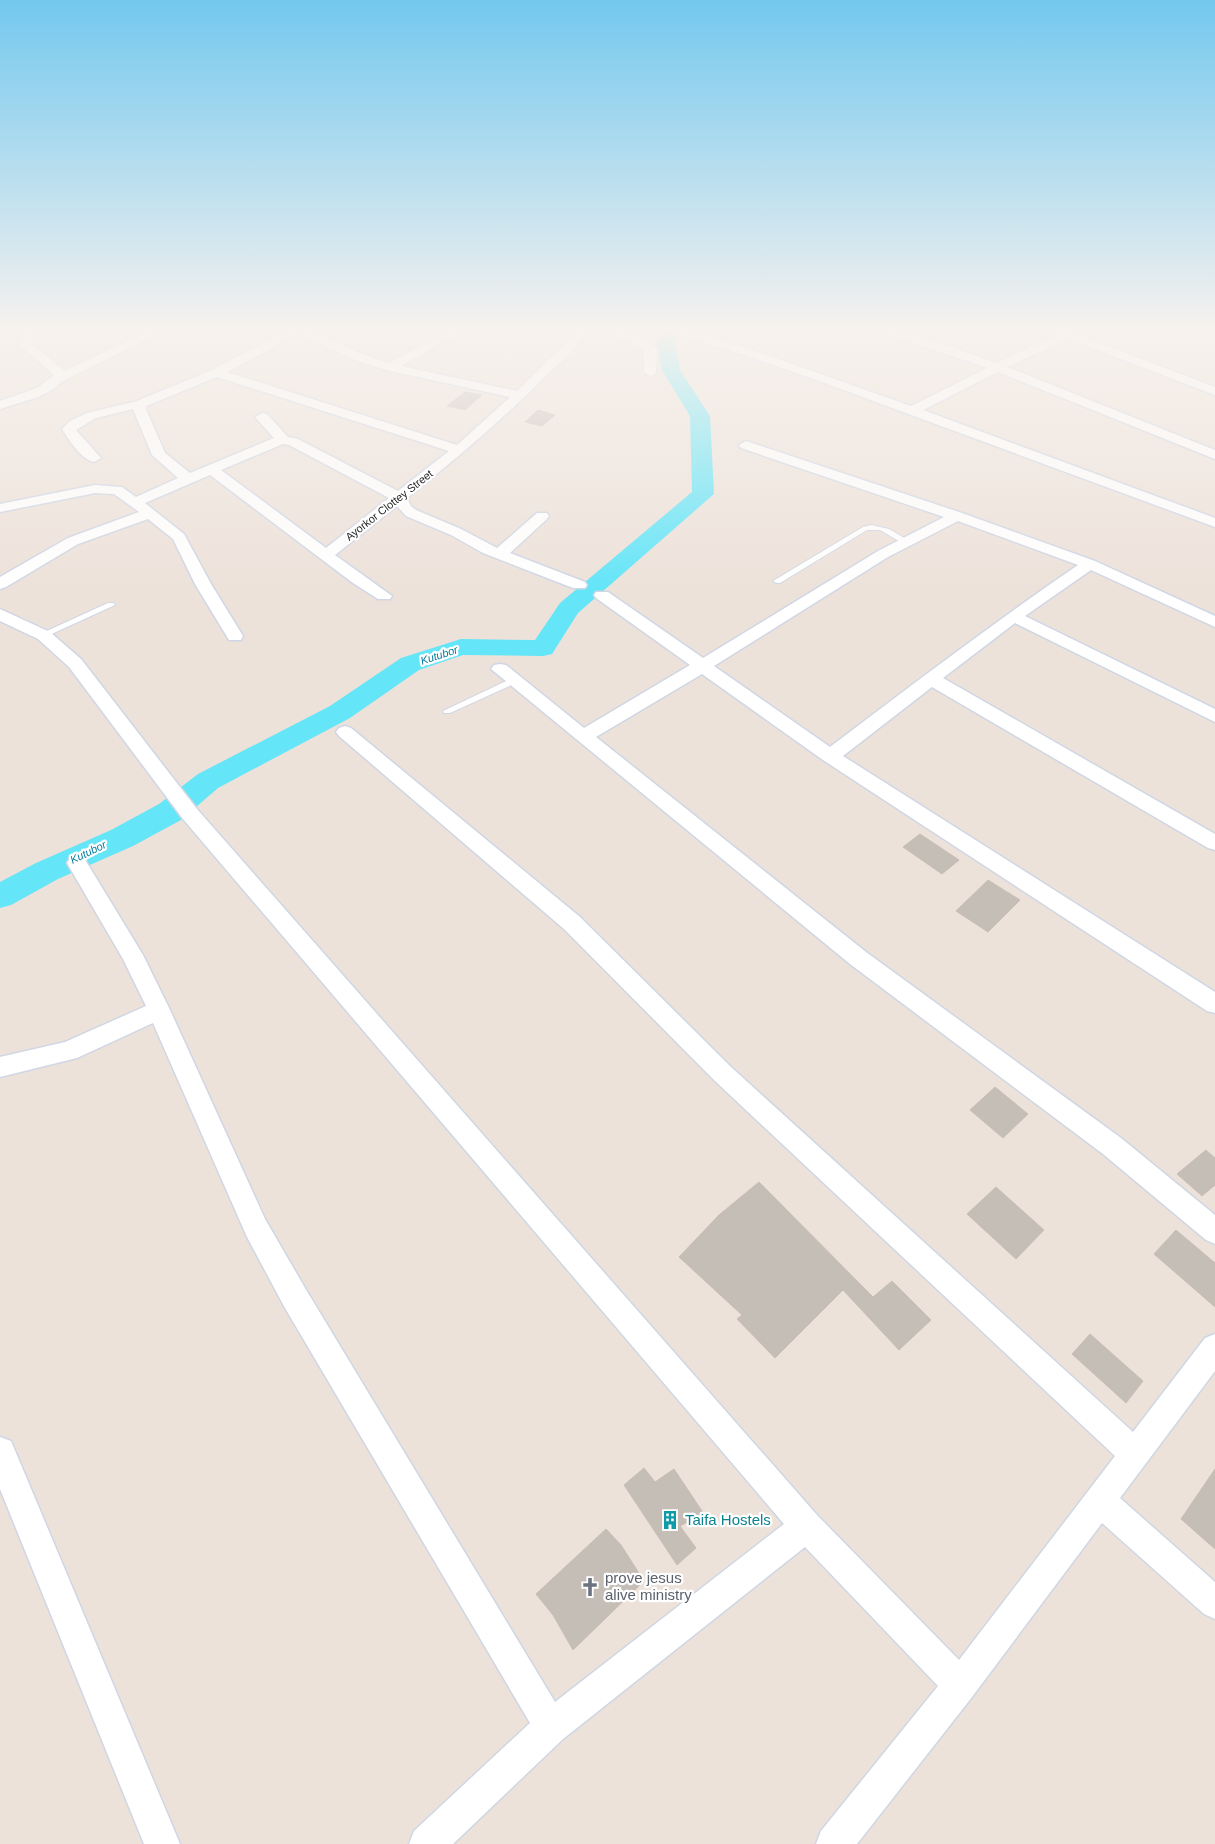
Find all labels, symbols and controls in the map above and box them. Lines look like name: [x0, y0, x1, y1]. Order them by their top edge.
street label: Ayorkor Clottey Street: [343, 467, 435, 543]
water label: Kutubor: [419, 643, 460, 667]
water label: Kutubor: [68, 838, 109, 866]
building icon: Taifa Hostels: [659, 1509, 681, 1531]
place label: Taifa Hostels: [685, 1511, 771, 1528]
place label: prove jesus alive ministry: [605, 1569, 692, 1603]
church icon: prove jesus alive ministry: [579, 1576, 601, 1598]

